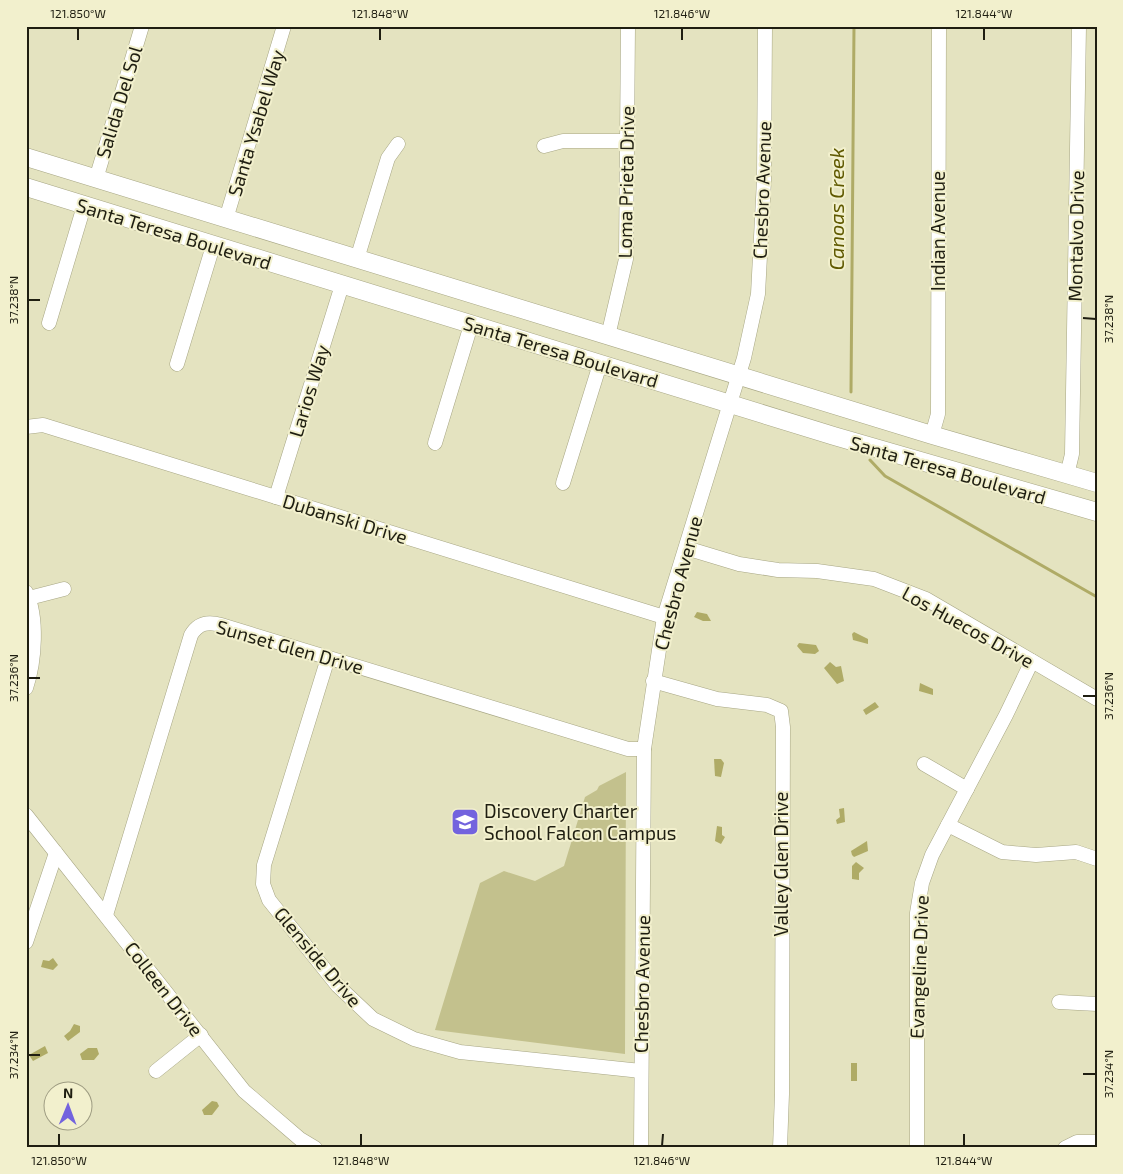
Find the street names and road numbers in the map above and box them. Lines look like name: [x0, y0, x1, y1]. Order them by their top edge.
street label: Salida Del Sol: [91, 43, 147, 161]
street label: Santa Ysabel Way: [222, 47, 289, 199]
street label: Loma Prieta Drive: [613, 106, 638, 258]
street label: Chesbro Avenue: [748, 121, 775, 259]
street label: Montalvo Drive: [1063, 170, 1088, 302]
street label: Indian Avenue: [926, 171, 949, 291]
street label: Santa Teresa Boulevard: [74, 193, 274, 274]
street label: Santa Teresa Boulevard: [461, 311, 661, 392]
street label: Larios Way: [284, 342, 333, 440]
street label: Santa Teresa Boulevard: [848, 431, 1049, 508]
street label: Dubanski Drive: [280, 489, 410, 548]
street label: Chesbro Avenue: [649, 513, 707, 653]
street label: Los Huecos Drive: [898, 581, 1038, 672]
street label: Sunset Glen Drive: [214, 615, 366, 679]
street label: Valley Glen Drive: [769, 792, 792, 936]
street label: Evangeline Drive: [904, 895, 933, 1039]
street label: Glenside Drive: [270, 902, 367, 1011]
street label: Chesbro Avenue: [629, 915, 654, 1053]
street label: Colleen Drive: [120, 937, 208, 1041]

